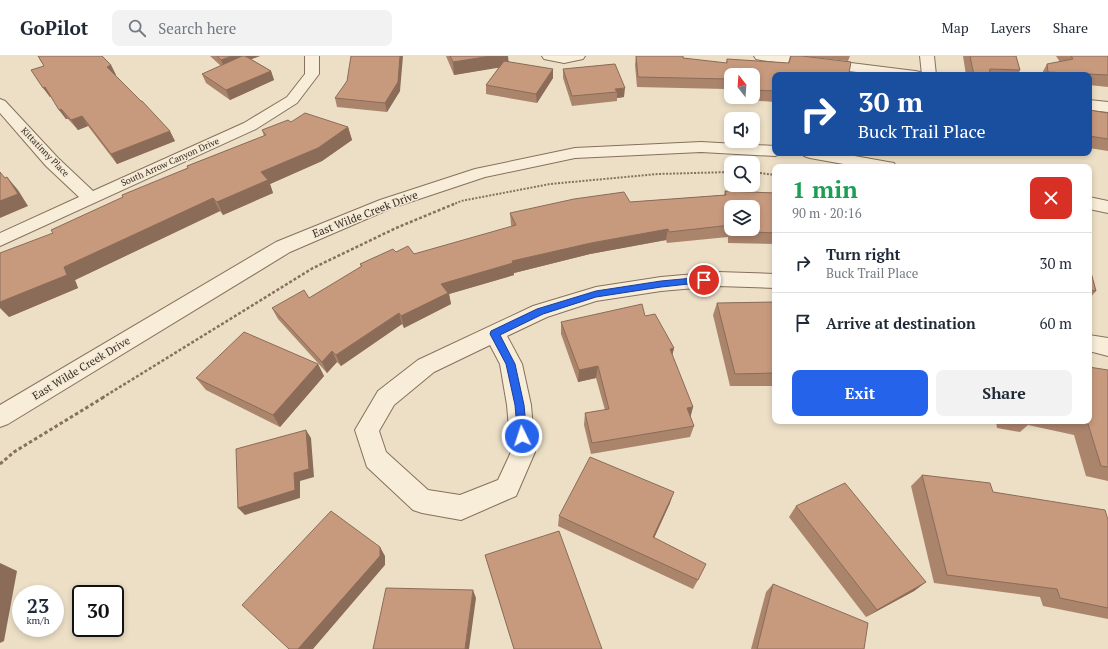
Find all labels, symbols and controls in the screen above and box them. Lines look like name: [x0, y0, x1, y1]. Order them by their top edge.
search box: [112, 10, 392, 46]
text: GoPilot: [20, 15, 88, 40]
icon: search: [126, 17, 148, 39]
text: Search here: [158, 18, 236, 38]
text: Map: [942, 18, 969, 37]
text: Layers: [991, 18, 1031, 37]
text: Share: [1053, 18, 1088, 37]
north arrow: [724, 68, 760, 104]
map controls: [724, 68, 760, 236]
text: 30 m: [858, 83, 923, 120]
icon: right: [792, 88, 844, 140]
button: sound: [724, 112, 760, 148]
text: Buck Trail Place: [858, 119, 986, 143]
street label: Kittatinny Place: [18, 125, 72, 180]
street label: South Arrow Canyon Drive: [119, 135, 221, 189]
button: search: [724, 156, 760, 192]
text: 1 min: [792, 173, 858, 205]
button: close: [1030, 177, 1072, 219]
street label: East Wilde Creek Drive: [310, 187, 420, 241]
button: layers: [724, 200, 760, 236]
text: 90 m · 20:16: [792, 204, 862, 222]
text: Turn right: [826, 244, 901, 264]
icon: right: [792, 252, 814, 274]
text: 30 m: [1039, 253, 1072, 273]
pin: [687, 263, 721, 297]
text: Buck Trail Place: [826, 264, 918, 282]
icon: arrive: [693, 269, 715, 291]
icon: arrive: [792, 312, 814, 334]
text: Arrive at destination: [826, 313, 976, 333]
text: 60 m: [1039, 313, 1072, 333]
street label: East Wilde Creek Drive: [30, 333, 133, 403]
button: Exit: [792, 370, 928, 416]
button: Share: [936, 370, 1072, 416]
position arrow: [501, 415, 543, 457]
speed limit sign: 30: [72, 585, 124, 637]
text: 23: [27, 592, 49, 619]
text: km/h: [26, 614, 50, 627]

